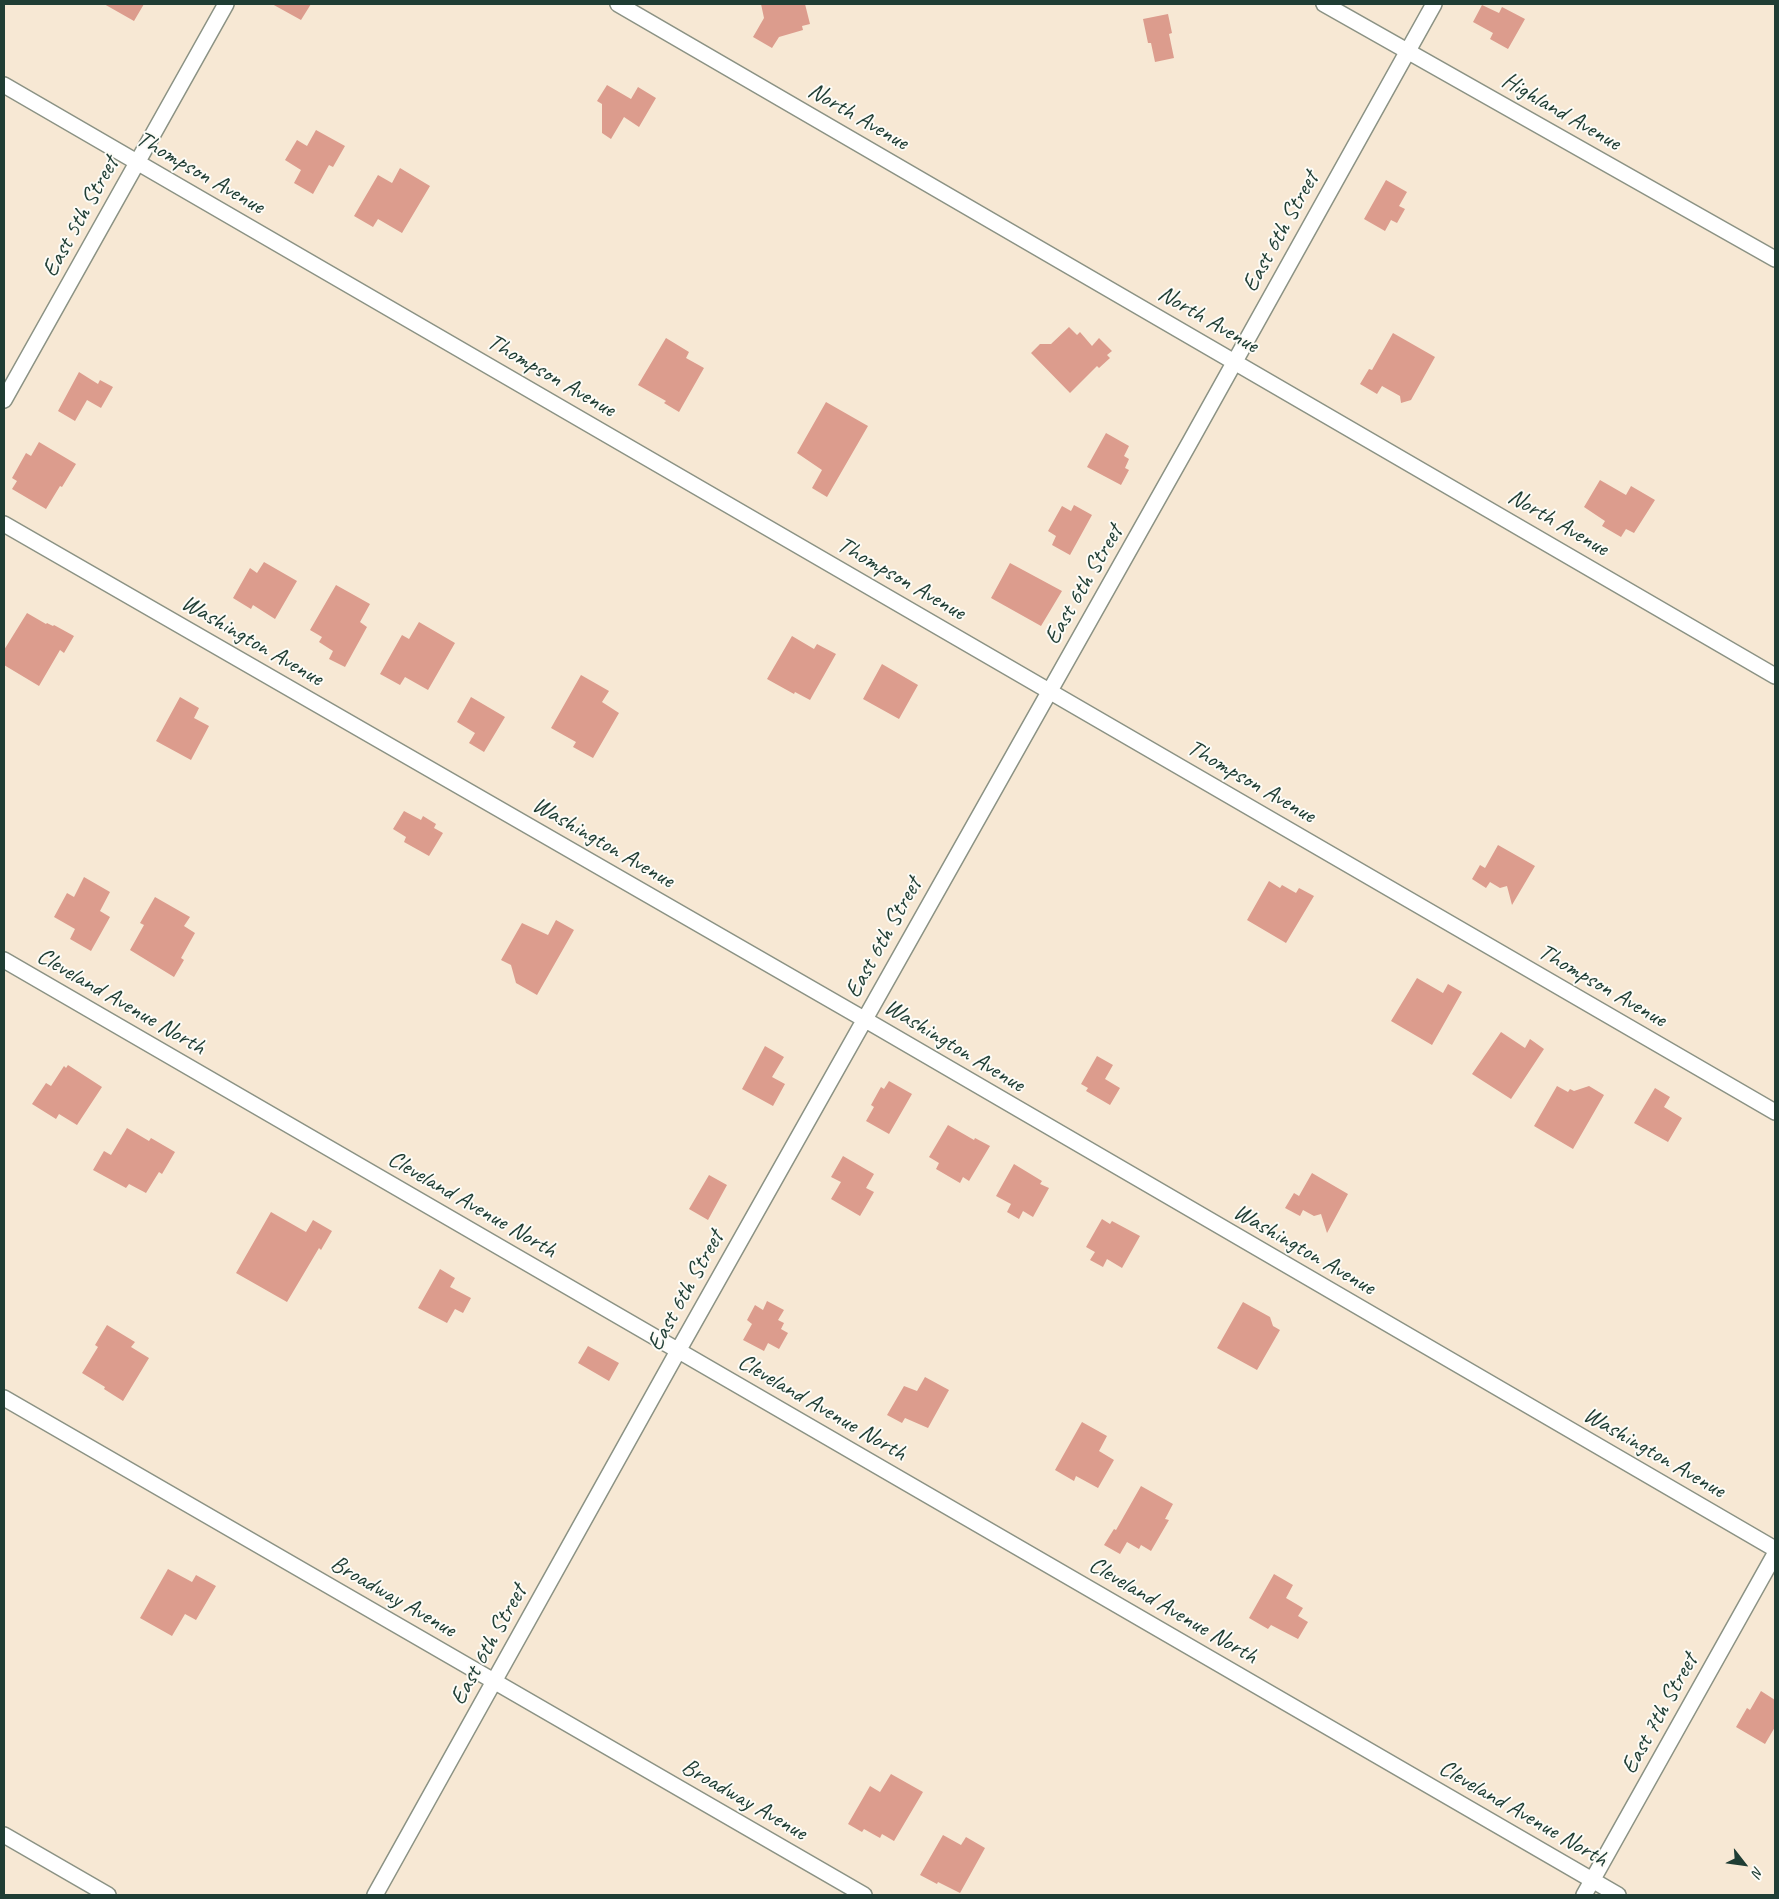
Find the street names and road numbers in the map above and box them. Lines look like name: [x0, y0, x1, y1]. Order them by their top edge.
street label: Highland Avenue: [1496, 66, 1626, 158]
street label: North Avenue: [803, 77, 913, 157]
street label: Thompson Avenue: [131, 125, 269, 221]
street label: East 5th Street: [36, 152, 126, 282]
street label: East 6th Street: [1236, 167, 1326, 297]
street label: North Avenue: [1153, 280, 1263, 360]
street label: Thompson Avenue: [482, 328, 620, 424]
street label: North Avenue: [1503, 483, 1613, 563]
street label: East 6th Street: [1038, 520, 1130, 650]
street label: Thompson Avenue: [832, 531, 970, 627]
street label: Washington Avenue: [176, 589, 328, 693]
street label: Thompson Avenue: [1182, 734, 1320, 830]
street label: Washington Avenue: [527, 791, 679, 895]
street label: East 6th Street: [839, 873, 929, 1003]
street label: Thompson Avenue: [1533, 938, 1671, 1034]
street label: Cleveland Avenue North: [31, 942, 211, 1062]
street label: Washington Avenue: [879, 993, 1029, 1099]
street label: Cleveland Avenue North: [382, 1145, 562, 1265]
street label: Washington Avenue: [1228, 1198, 1380, 1302]
street label: East 6th Street: [641, 1226, 731, 1356]
street label: Cleveland Avenue North: [732, 1348, 912, 1468]
street label: Washington Avenue: [1578, 1401, 1730, 1505]
street label: Broadway Avenue: [325, 1550, 461, 1644]
street label: Cleveland Avenue North: [1083, 1551, 1263, 1671]
street label: East 6th Street: [444, 1580, 534, 1710]
street label: East 7th Street: [1615, 1649, 1705, 1779]
street label: Broadway Avenue: [676, 1753, 812, 1847]
street label: Cleveland Avenue North: [1433, 1754, 1613, 1874]

